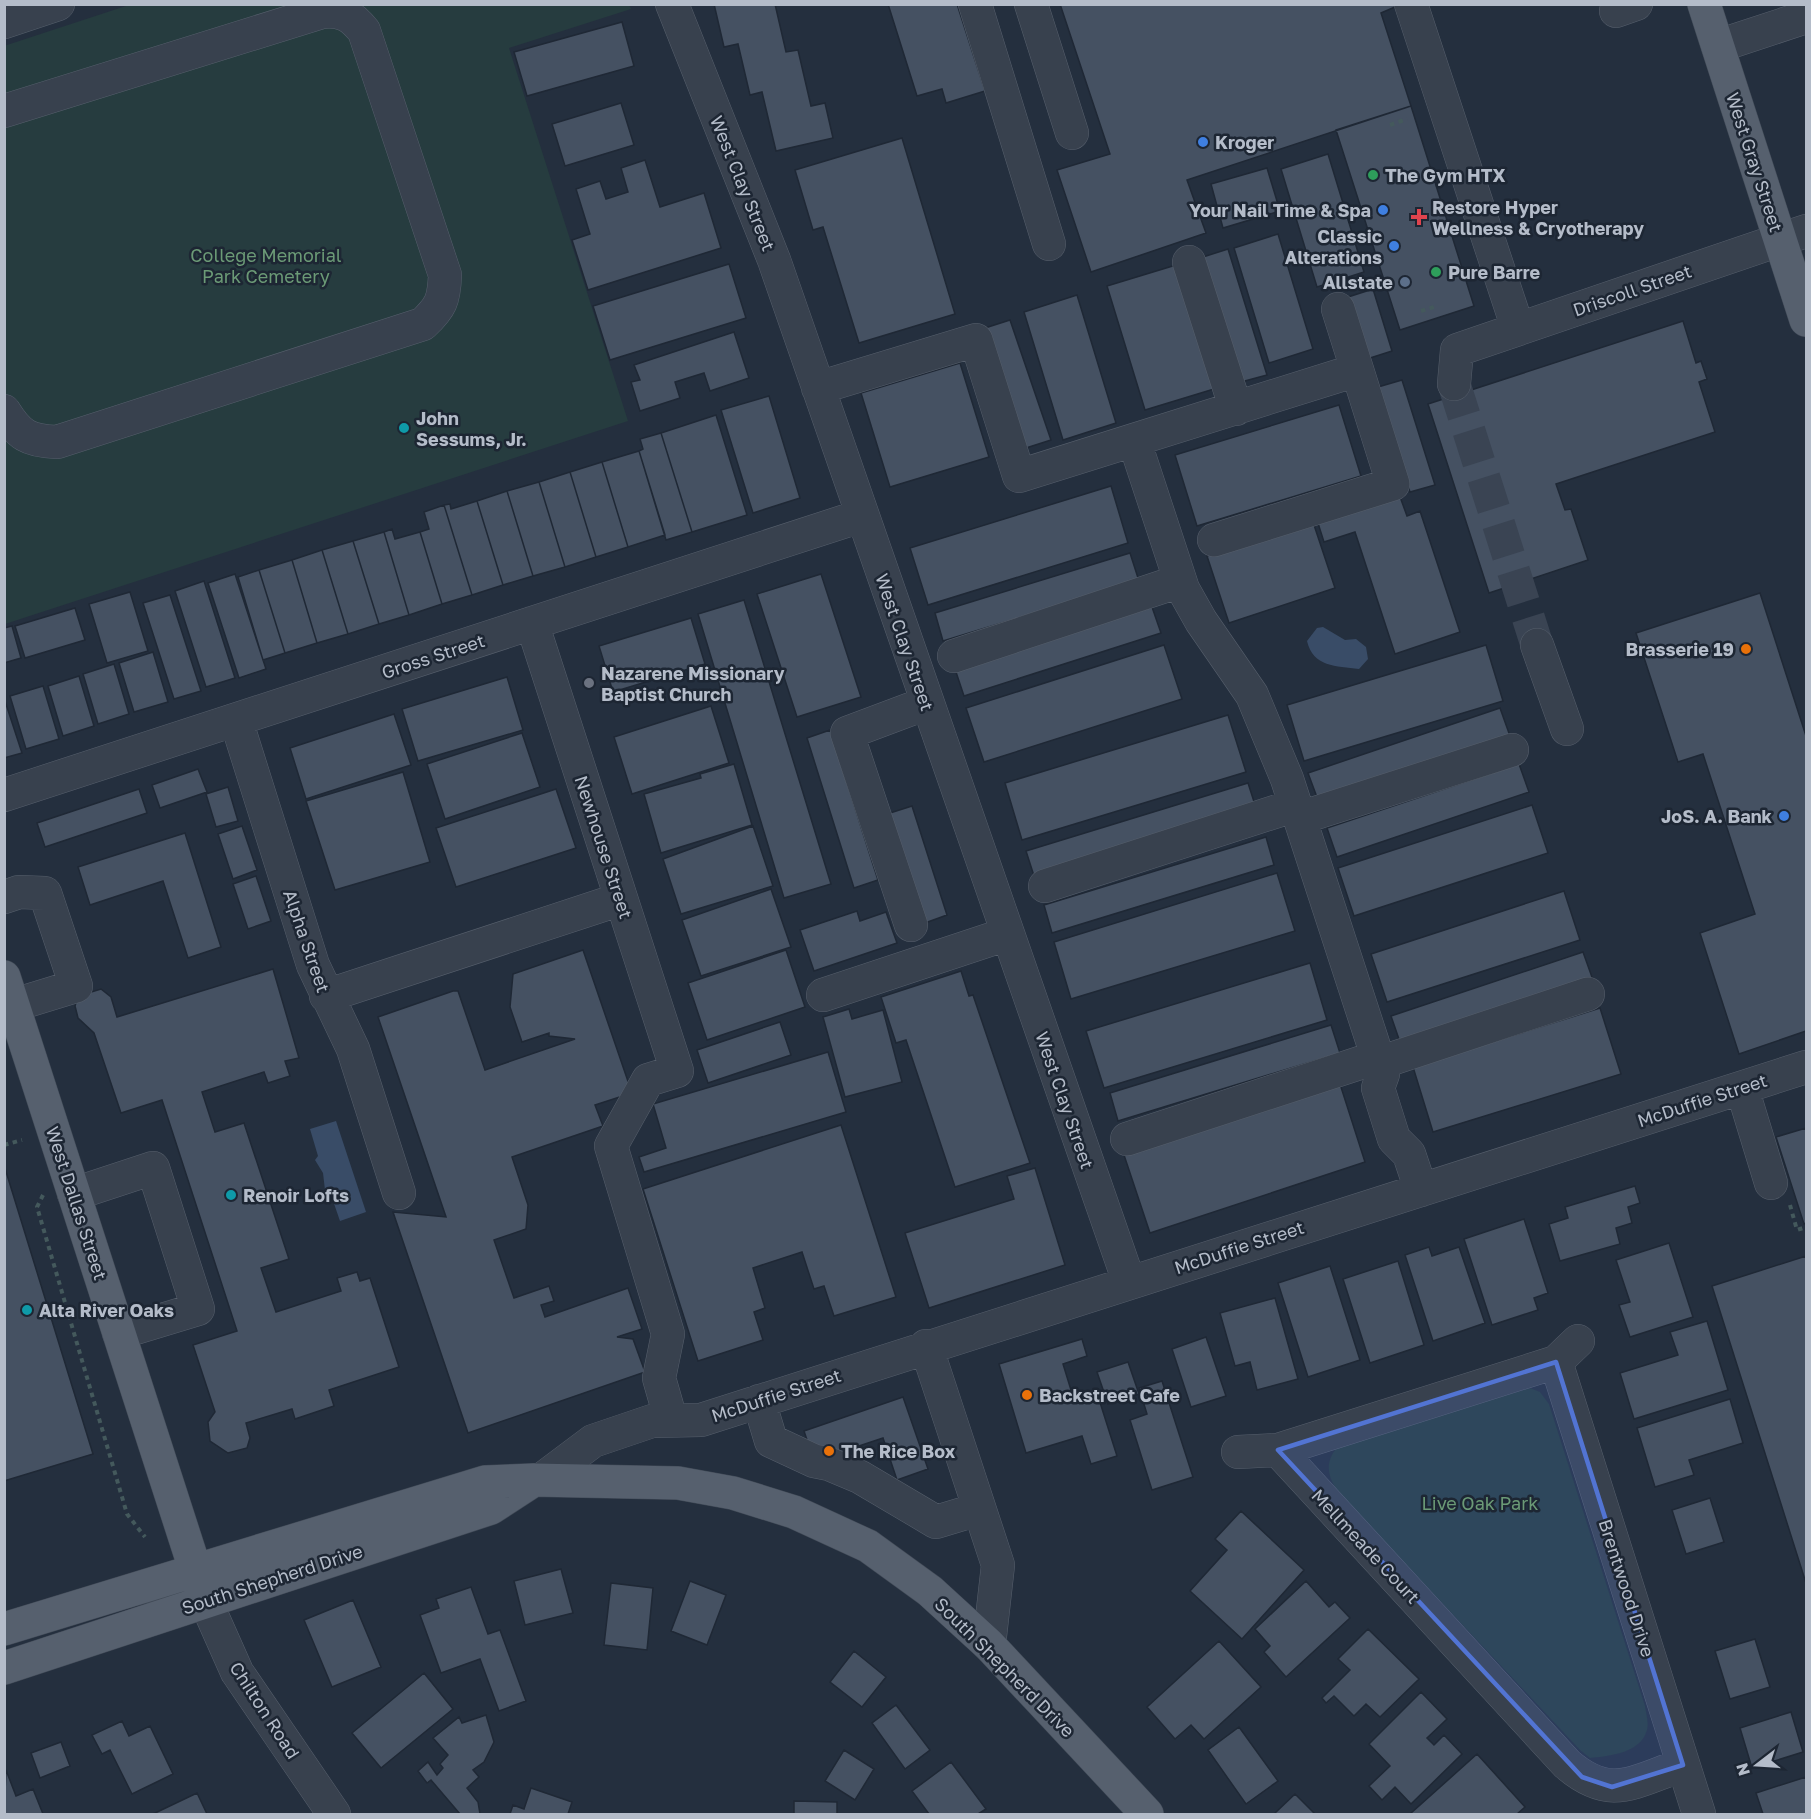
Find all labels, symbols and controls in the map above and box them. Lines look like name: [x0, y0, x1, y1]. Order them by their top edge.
street label: West Gray Street: [1722, 89, 1788, 235]
street label: West Clay Street: [706, 112, 780, 254]
place label: Kroger: [1215, 131, 1274, 153]
marker: Kroger: [1196, 135, 1210, 149]
place label: The Gym HTX: [1385, 164, 1506, 186]
marker: The Gym HTX: [1366, 168, 1380, 182]
place label: Restore Hyper Wellness & Cryotherapy: [1432, 196, 1644, 239]
place label: Your Nail Time & Spa: [1189, 199, 1371, 221]
marker: Your Nail Time & Spa: [1376, 203, 1390, 217]
marker: Restore Hyper Wellness & Cryotherapy: [1410, 208, 1428, 226]
place label: Classic Alterations: [1285, 225, 1382, 268]
marker: Classic Alterations: [1387, 239, 1401, 253]
park label: College Memorial Park Cemetery: [190, 244, 342, 287]
street label: Driscoll Street: [1570, 259, 1694, 321]
place label: Pure Barre: [1448, 261, 1541, 283]
marker: Pure Barre: [1429, 265, 1443, 279]
place label: Allstate: [1323, 271, 1393, 293]
marker: Allstate: [1398, 275, 1412, 289]
place label: John Sessums, Jr.: [416, 407, 527, 450]
marker: John Sessums, Jr.: [397, 421, 411, 435]
street label: West Clay Street: [871, 570, 939, 714]
street label: Gross Street: [379, 629, 487, 683]
place label: Brasserie 19: [1626, 638, 1734, 660]
marker: Brasserie 19: [1739, 642, 1753, 656]
place label: Nazarene Missionary Baptist Church: [601, 662, 785, 705]
marker: Nazarene Missionary Baptist Church: [582, 676, 596, 690]
street label: Newhouse Street: [571, 773, 637, 921]
place label: JoS. A. Bank: [1661, 805, 1773, 827]
marker: JoS. A. Bank: [1777, 809, 1791, 823]
street label: Alpha Street: [279, 887, 335, 995]
street label: West Clay Street: [1031, 1028, 1099, 1172]
street label: McDuffie Street: [1634, 1069, 1770, 1131]
street label: West Dallas Street: [42, 1124, 112, 1282]
place label: Renoir Lofts: [243, 1184, 349, 1206]
marker: Renoir Lofts: [224, 1188, 238, 1202]
street label: McDuffie Street: [1171, 1216, 1307, 1278]
place label: Alta River Oaks: [39, 1299, 174, 1321]
marker: Alta River Oaks: [20, 1303, 34, 1317]
street label: McDuffie Street: [708, 1364, 844, 1426]
place label: Backstreet Cafe: [1039, 1384, 1180, 1406]
marker: Backstreet Cafe: [1020, 1388, 1034, 1402]
place label: The Rice Box: [841, 1440, 956, 1462]
marker: The Rice Box: [822, 1444, 836, 1458]
street label: Mellmeade Court: [1307, 1484, 1425, 1608]
park label: Live Oak Park: [1422, 1492, 1538, 1514]
street label: Brentwood Drive: [1594, 1516, 1660, 1660]
street label: South Shepherd Drive: [179, 1539, 365, 1619]
street label: South Shepherd Drive: [931, 1593, 1079, 1741]
street label: Chilton Road: [225, 1657, 305, 1763]
north arrow: [1727, 1735, 1787, 1795]
text: N: [1731, 1761, 1754, 1778]

